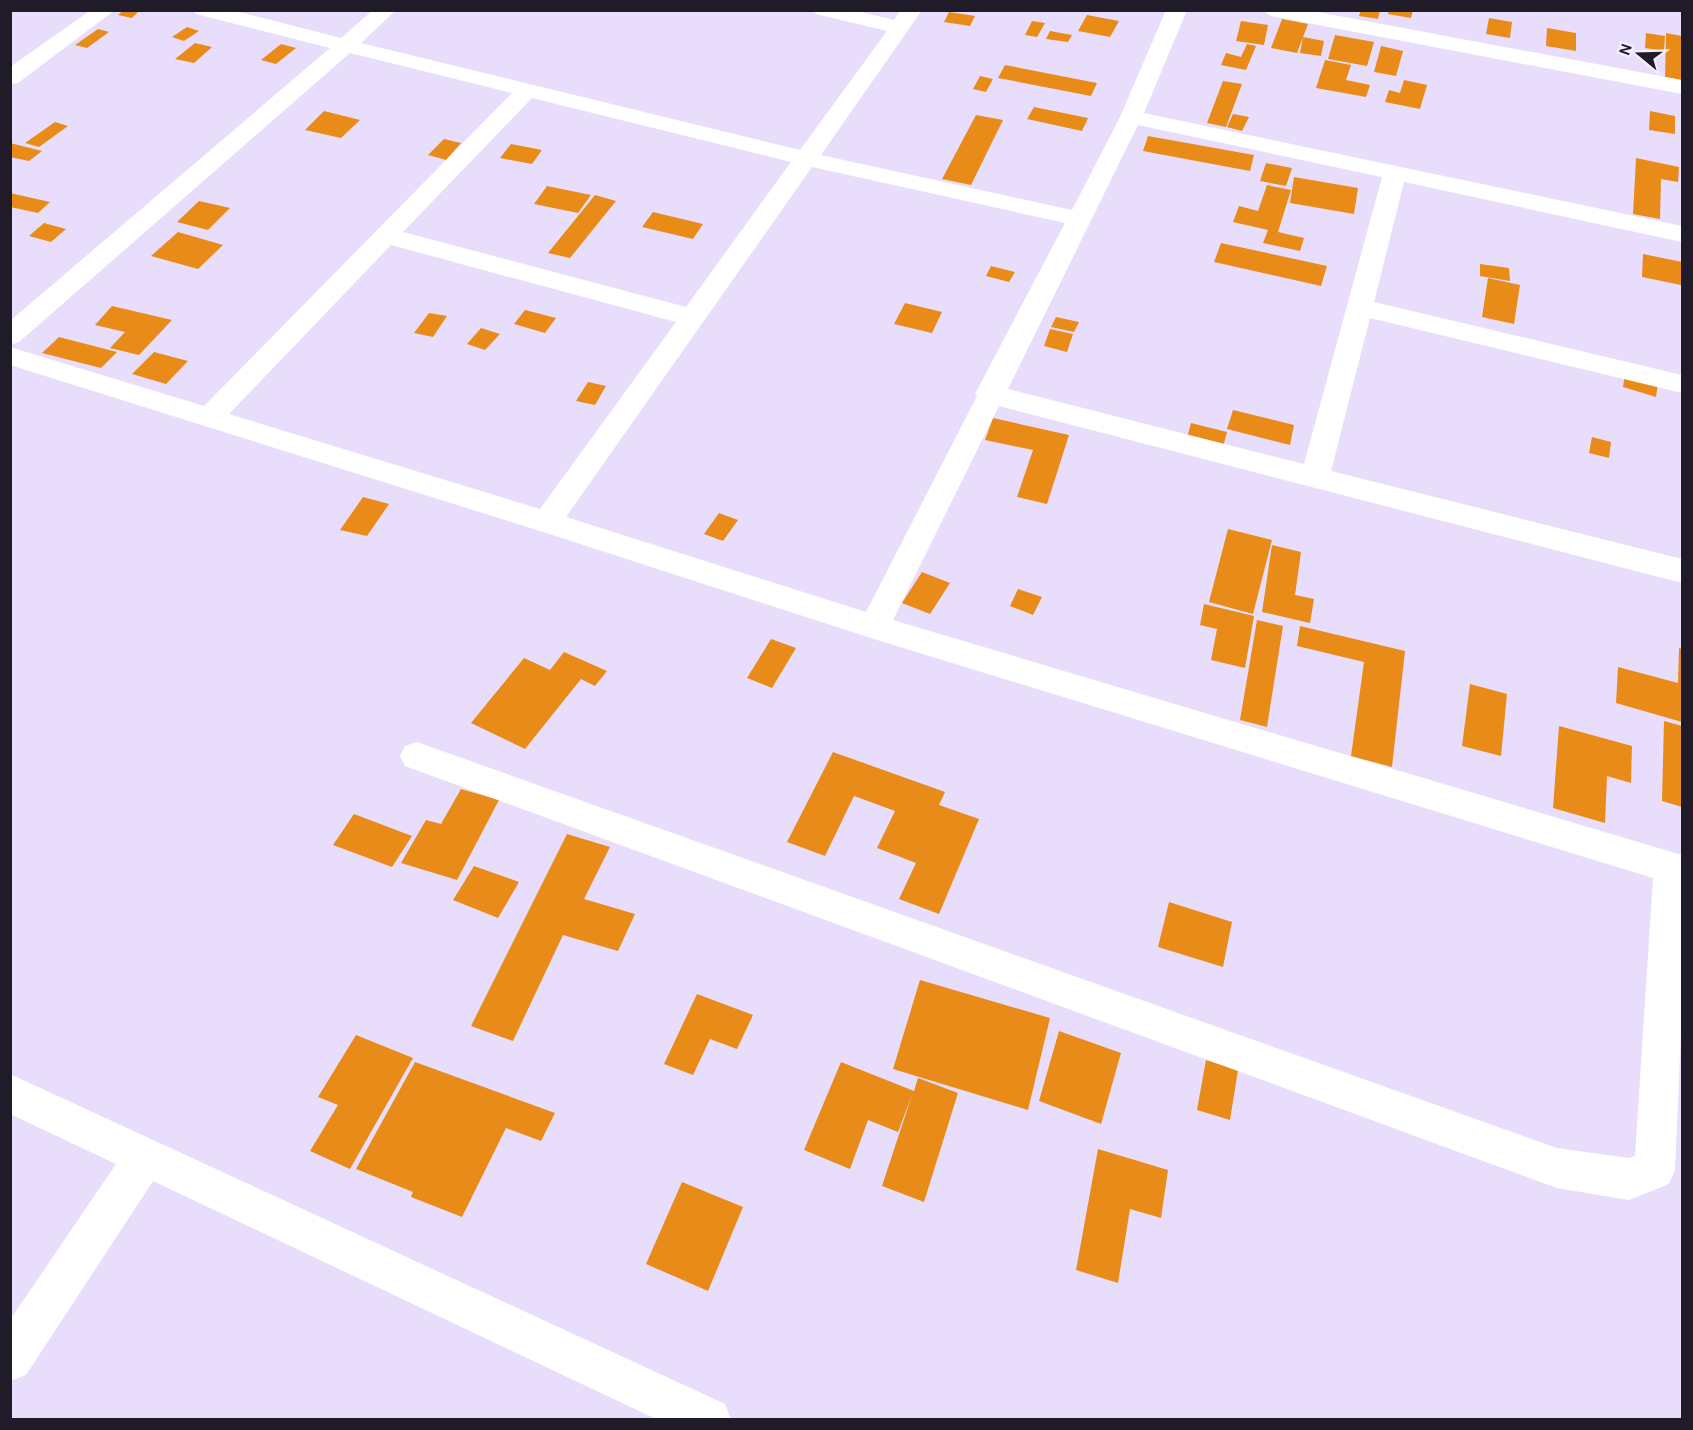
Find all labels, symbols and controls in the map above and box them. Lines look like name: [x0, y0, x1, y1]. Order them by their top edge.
north arrow: [1609, 24, 1669, 84]
text: N: [1614, 41, 1636, 58]

